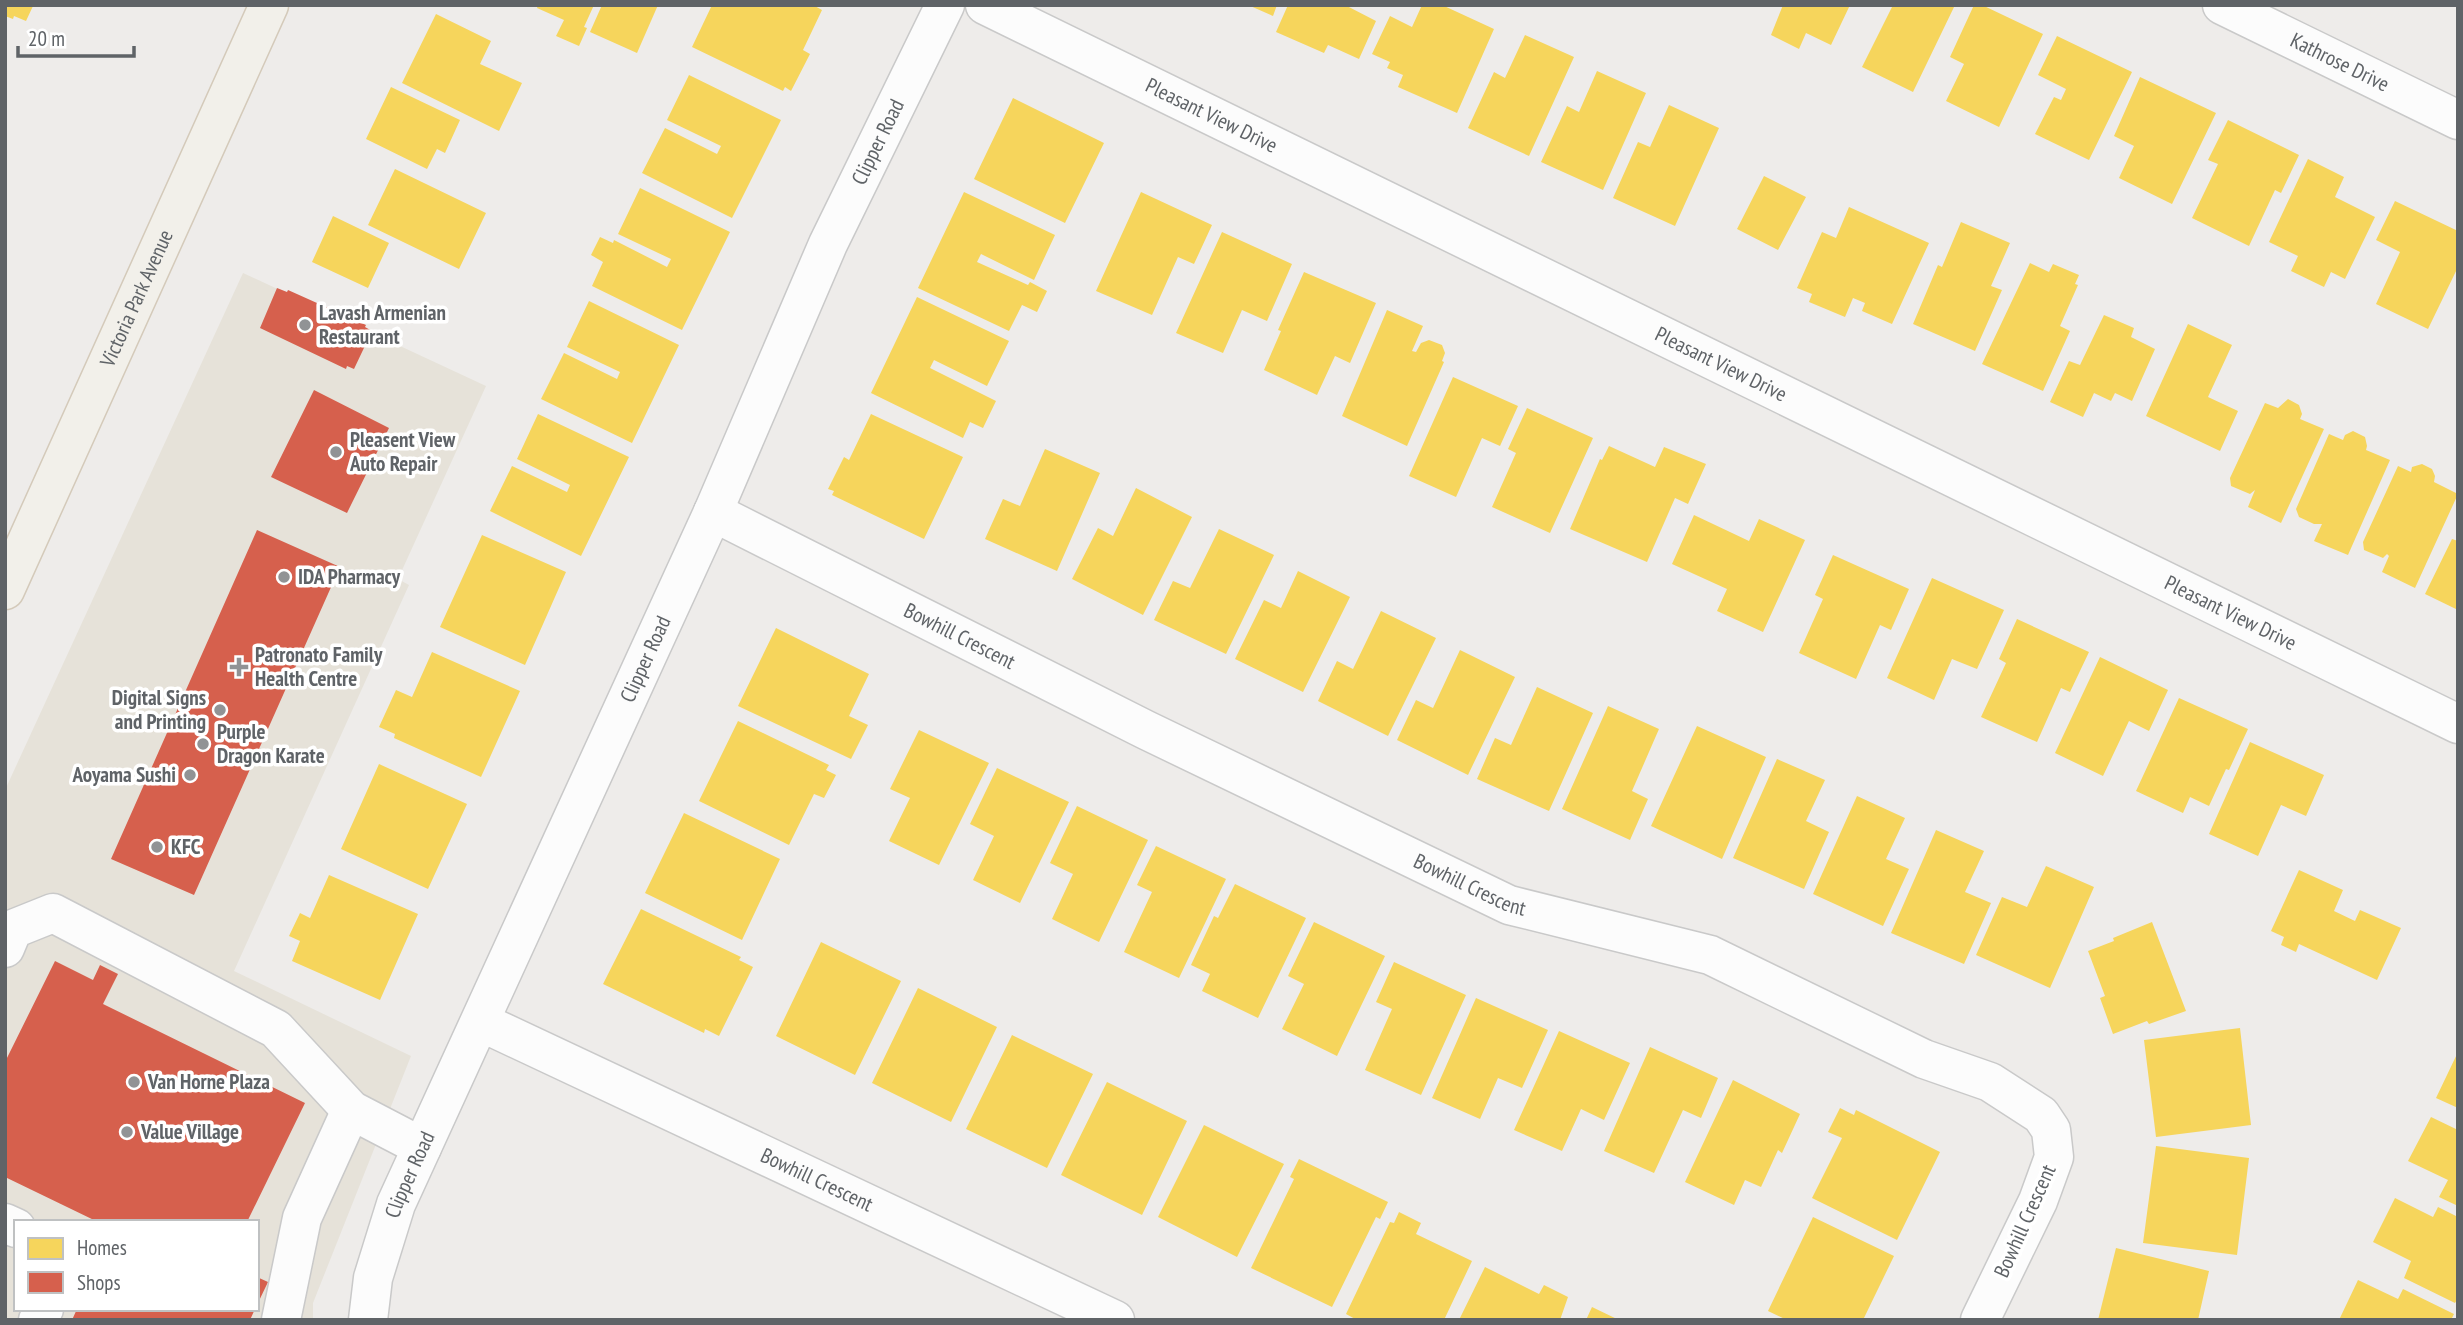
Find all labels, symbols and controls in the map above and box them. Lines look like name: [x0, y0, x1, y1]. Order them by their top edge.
scale bar: [18, 14, 133, 58]
text: 20 m: [28, 25, 65, 52]
street label: Kathrose Drive: [2286, 26, 2394, 97]
street label: Pleasant View Drive: [1141, 71, 1282, 159]
street label: Clipper Road: [845, 95, 910, 189]
street label: Victoria Park Avenue: [93, 225, 179, 372]
place label: Lavash Armenian Restaurant: [319, 299, 446, 350]
marker: Lavash Armenian Restaurant: [297, 317, 313, 333]
street label: Pleasant View Drive: [1651, 320, 1792, 407]
place label: Pleasent View Auto Repair: [349, 426, 456, 477]
marker: Pleasent View Auto Repair: [328, 444, 344, 460]
place label: IDA Pharmacy: [298, 563, 401, 590]
marker: IDA Pharmacy: [276, 569, 292, 585]
street label: Pleasant View Drive: [2160, 569, 2301, 656]
street label: Bowhill Crescent: [900, 596, 1020, 675]
street label: Clipper Road: [614, 612, 677, 707]
place label: Patronato Family Health Centre: [255, 641, 383, 692]
marker: Patronato Family Health Centre: [229, 657, 249, 677]
place label: Digital Signs and Printing: [112, 684, 206, 735]
marker: Digital Signs and Printing: [212, 702, 228, 718]
place label: Purple Dragon Karate: [217, 718, 325, 769]
marker: Purple Dragon Karate: [195, 736, 211, 752]
place label: Aoyama Sushi: [72, 761, 176, 788]
marker: Aoyama Sushi: [182, 767, 198, 783]
place label: KFC: [171, 833, 201, 860]
marker: KFC: [149, 839, 165, 855]
street label: Bowhill Crescent: [1409, 847, 1529, 922]
place label: Van Horne Plaza: [147, 1068, 270, 1095]
marker: Van Horne Plaza: [126, 1074, 142, 1090]
place label: Value Village: [140, 1118, 239, 1145]
marker: Value Village: [119, 1124, 135, 1140]
street label: Clipper Road: [379, 1127, 440, 1221]
street label: Bowhill Crescent: [756, 1141, 878, 1217]
street label: Bowhill Crescent: [1988, 1160, 2062, 1281]
legend: [14, 1220, 259, 1311]
text: Homes: [77, 1234, 127, 1261]
text: Shops: [77, 1269, 121, 1296]

